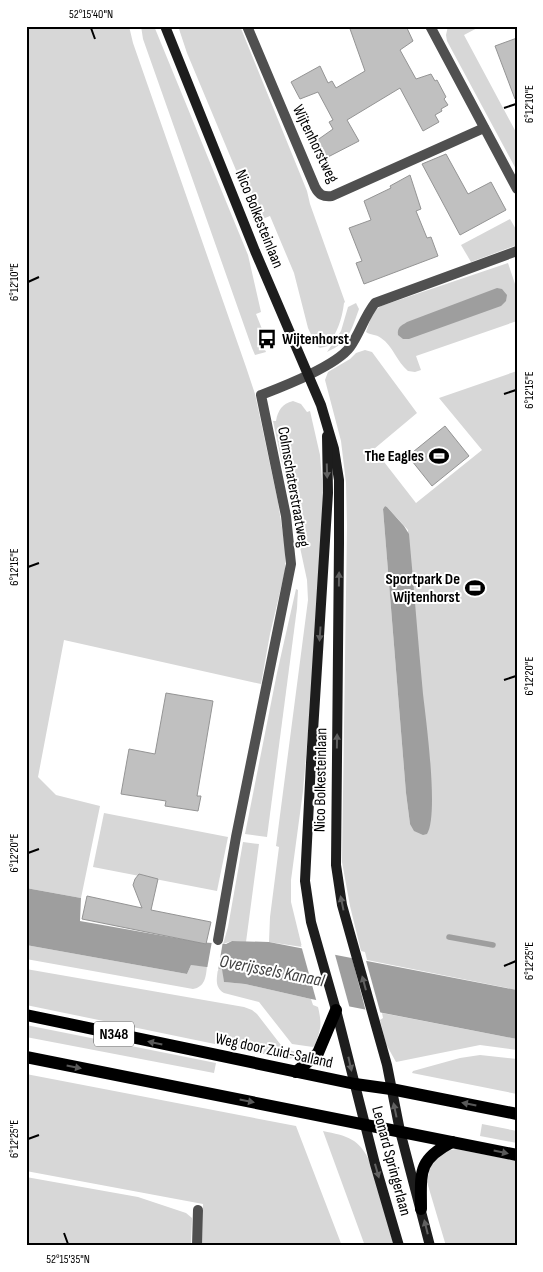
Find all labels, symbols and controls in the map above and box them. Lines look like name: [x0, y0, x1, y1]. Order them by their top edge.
text: 52°15'40"N: [69, 7, 113, 22]
text: 6°12'10"E: [522, 85, 537, 123]
street label: Wijtenhorstweg: [288, 102, 342, 186]
street label: Nico Bolkesteinlaan: [231, 167, 287, 271]
text: 6°12'10"E: [7, 263, 22, 301]
bus stop icon: Wijtenhorst: [256, 328, 278, 350]
place label: Wijtenhorst: [282, 330, 349, 349]
text: 6°12'15"E: [522, 371, 537, 409]
street label: Colmschaterstraatweg: [273, 425, 313, 549]
sports icon: The Eagles: [428, 445, 450, 467]
place label: The Eagles: [364, 447, 424, 466]
one-way arrow: [324, 464, 332, 480]
text: 6°12'15"E: [7, 548, 22, 586]
one-way arrow: [335, 570, 343, 586]
place label: Sportpark De Wijtenhorst: [386, 570, 460, 607]
sports icon: Sportpark De Wijtenhorst: [464, 577, 486, 599]
one-way arrow: [315, 626, 323, 642]
text: 6°12'20"E: [522, 657, 537, 695]
street label: Nico Bolkesteinlaan: [311, 728, 331, 832]
one-way arrow: [333, 733, 341, 749]
text: 6°12'20"E: [7, 834, 22, 872]
one-way arrow: [338, 896, 346, 911]
text: 6°12'25"E: [522, 942, 537, 980]
water label: Overijssels Kanaal: [218, 951, 327, 992]
one-way arrow: [360, 976, 368, 991]
road number: N348: [94, 1022, 134, 1046]
street label: Weg door Zuid-Salland: [213, 1029, 335, 1073]
one-way arrow: [147, 1039, 162, 1047]
one-way arrow: [346, 1057, 354, 1072]
one-way arrow: [66, 1063, 82, 1071]
one-way arrow: [240, 1097, 256, 1105]
one-way arrow: [461, 1100, 477, 1108]
one-way arrow: [391, 1102, 399, 1118]
street label: Leonard Springerlaan: [367, 1104, 415, 1218]
text: 6°12'25"E: [7, 1120, 22, 1158]
one-way arrow: [494, 1148, 510, 1156]
one-way arrow: [374, 1164, 382, 1179]
one-way arrow: [422, 1220, 430, 1235]
text: 52°15'35"N: [46, 1252, 90, 1267]

